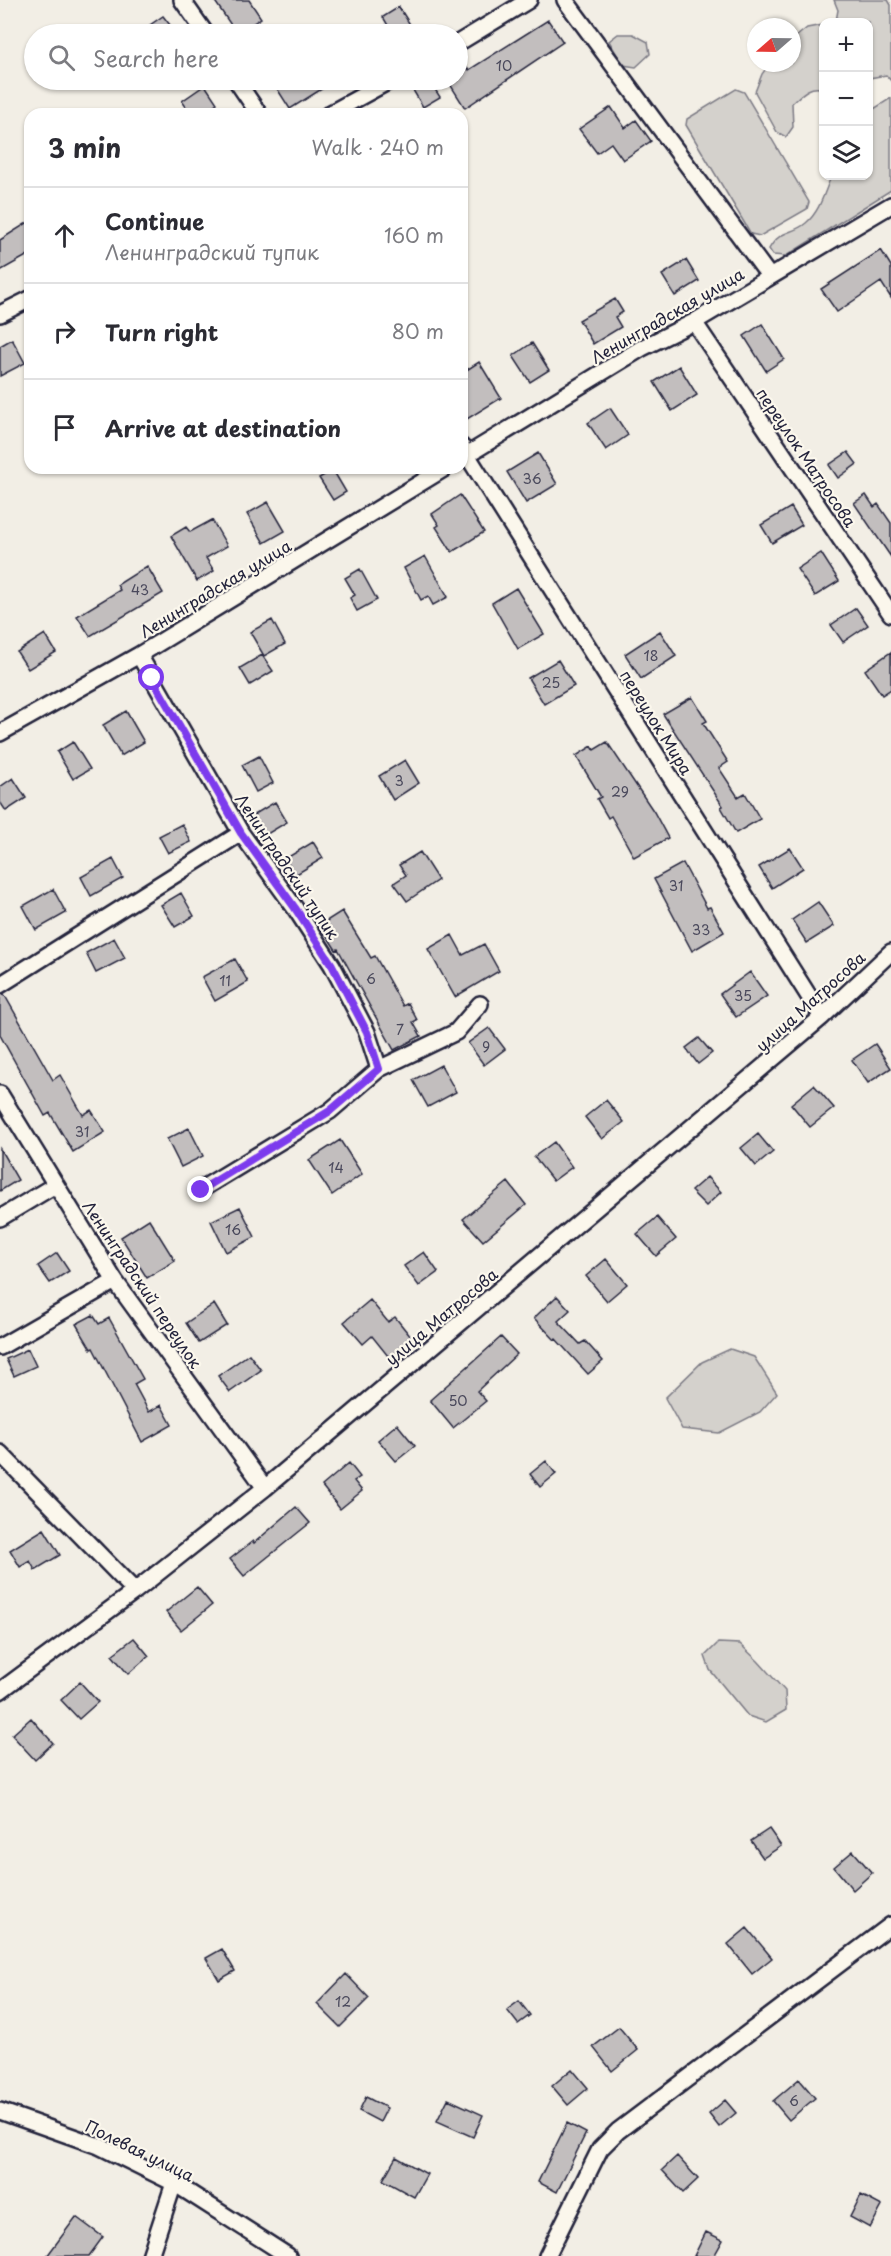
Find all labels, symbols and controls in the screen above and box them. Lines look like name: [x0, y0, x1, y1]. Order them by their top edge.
north arrow: [747, 18, 801, 72]
map controls: [819, 18, 873, 180]
button: +: [819, 18, 873, 72]
search box: [24, 24, 468, 90]
icon: search: [45, 41, 78, 74]
text: Search here: [93, 41, 219, 74]
house number: 10: [496, 55, 512, 76]
button: −: [819, 72, 873, 126]
button: layers: [819, 126, 873, 180]
text: 3 min: [48, 128, 121, 167]
text: Walk · 240 m: [311, 132, 444, 162]
text: Continue: [105, 204, 204, 237]
icon: ahead: [48, 219, 81, 252]
text: 160 m: [384, 220, 444, 250]
text: Ленинградский тупик: [105, 237, 319, 267]
street label: Ленинградская улица: [586, 261, 748, 369]
icon: right: [48, 315, 81, 348]
text: Turn right: [105, 315, 218, 348]
text: 80 m: [392, 316, 444, 346]
street label: переулок Матросова: [751, 382, 863, 532]
icon: arrive: [48, 411, 81, 444]
text: Arrive at destination: [105, 411, 341, 444]
house number: 36: [522, 468, 542, 489]
street label: Ленинградская улица: [135, 533, 295, 643]
house number: 43: [131, 579, 149, 600]
house number: 18: [643, 645, 659, 666]
route start: [138, 664, 164, 690]
street label: переулок Мира: [615, 665, 699, 779]
house number: 25: [542, 672, 560, 693]
house number: 3: [394, 770, 404, 791]
house number: 29: [611, 781, 629, 802]
street label: Ленинградский тупик: [230, 788, 346, 944]
house number: 31: [669, 875, 683, 896]
house number: 33: [692, 919, 710, 940]
street label: улица Матросова: [750, 945, 870, 1057]
house number: 6: [366, 968, 376, 989]
house number: 11: [219, 970, 231, 991]
house number: 35: [734, 985, 752, 1006]
house number: 7: [396, 1019, 404, 1040]
house number: 9: [482, 1036, 490, 1057]
house number: 31: [75, 1121, 89, 1142]
house number: 14: [328, 1157, 344, 1178]
route end: [187, 1176, 213, 1202]
street label: Ленинградский переулок: [78, 1195, 209, 1373]
house number: 16: [225, 1219, 241, 1240]
street label: улица Матросова: [380, 1262, 502, 1370]
house number: 50: [448, 1390, 468, 1411]
house number: 12: [335, 1991, 351, 2012]
house number: 6: [789, 2090, 799, 2111]
street label: Полевая улица: [82, 2113, 198, 2187]

